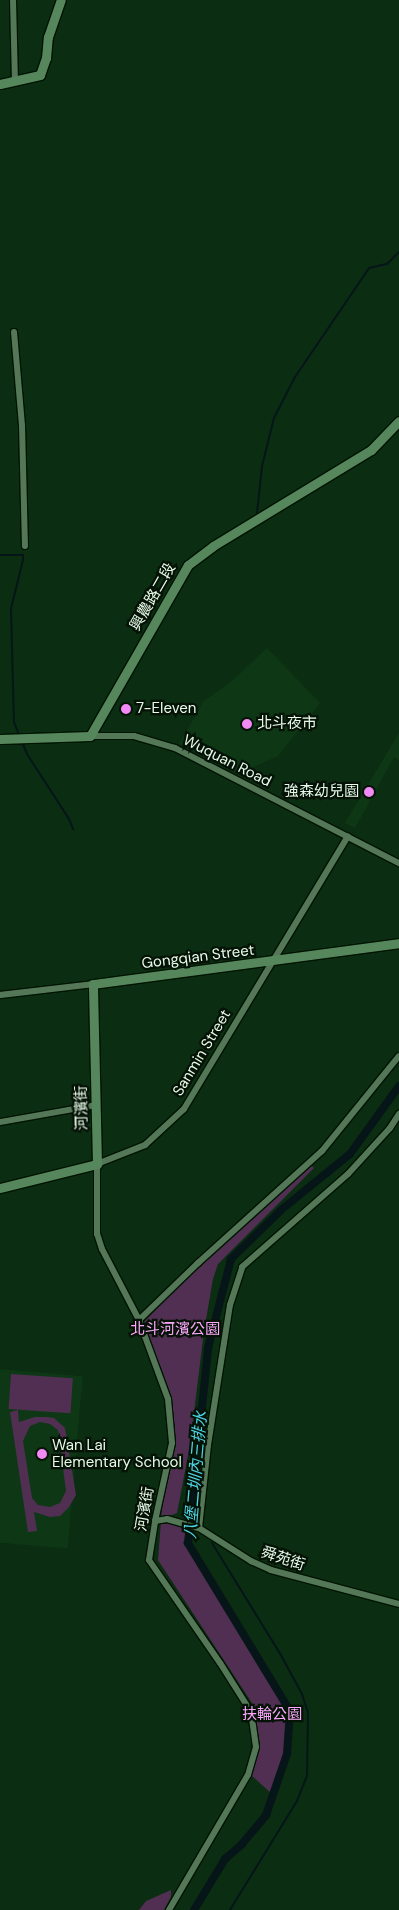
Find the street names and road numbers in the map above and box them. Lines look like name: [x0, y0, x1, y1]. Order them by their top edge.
street label: 興農路二段: [126, 560, 180, 634]
street label: Wuquan Road: [180, 731, 274, 791]
street label: Gongqian Street: [141, 941, 255, 973]
street label: Sanmin Street: [169, 1007, 235, 1099]
street label: 河濱街: [73, 1085, 91, 1131]
street label: 河濱街: [132, 1485, 158, 1533]
street label: 舜苑街: [259, 1543, 307, 1575]

